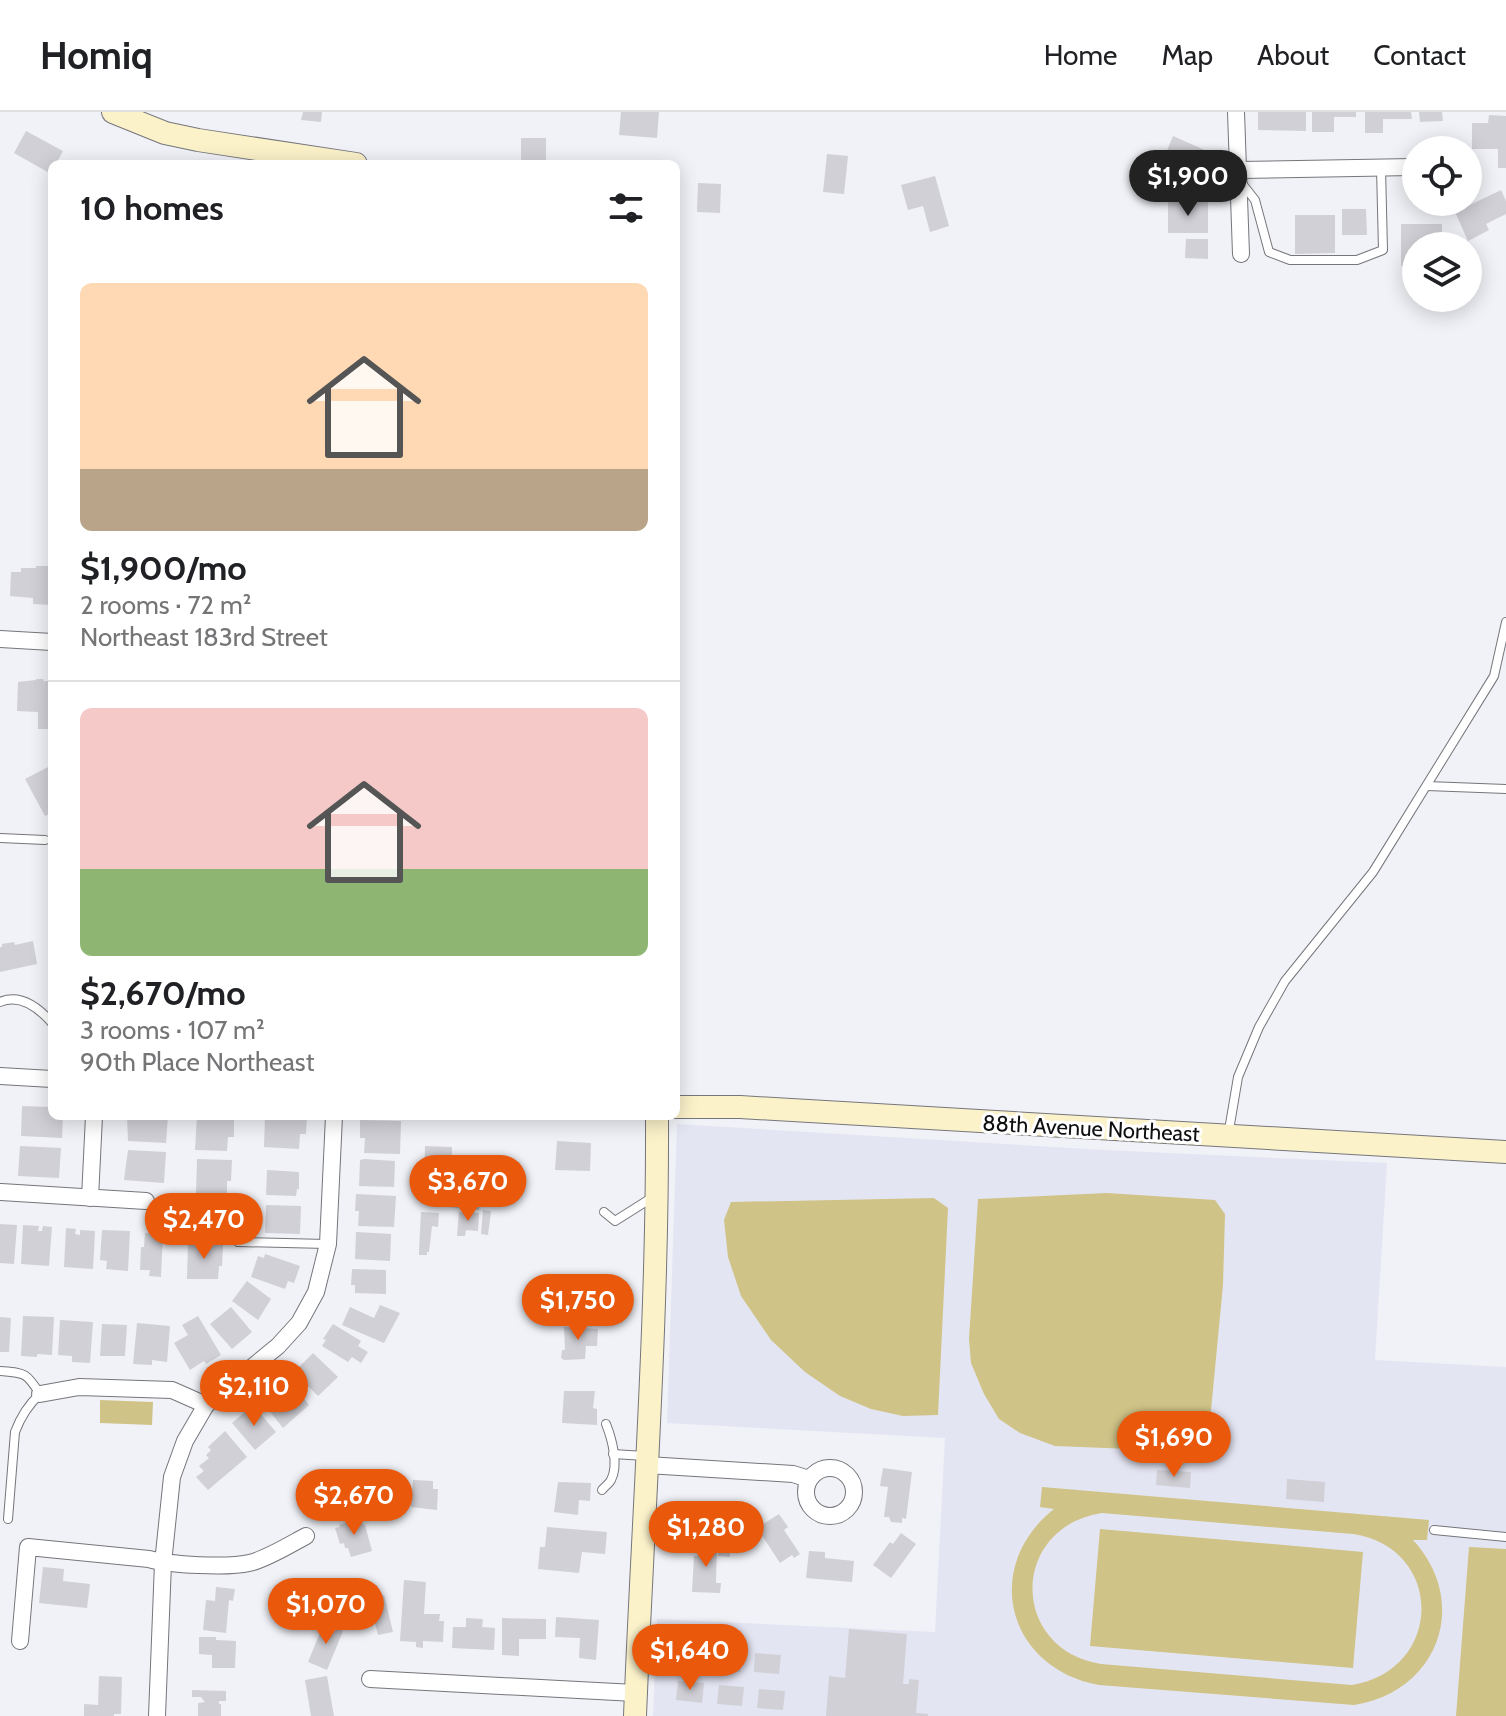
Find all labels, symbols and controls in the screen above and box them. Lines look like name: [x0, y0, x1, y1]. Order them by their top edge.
text: Homiq: [40, 32, 153, 79]
text: Home: [1044, 38, 1117, 72]
text: Map: [1161, 38, 1213, 72]
text: About: [1257, 38, 1329, 72]
text: Contact: [1373, 38, 1466, 72]
map controls: [1402, 136, 1482, 312]
button: locate: [1402, 136, 1482, 216]
pin: $1,900: [1123, 150, 1253, 218]
text: $1,900: [1147, 160, 1229, 192]
icon: filters: [604, 186, 648, 230]
text: 10 homes: [80, 187, 224, 229]
button: layers: [1402, 232, 1482, 312]
icon: home: [292, 335, 436, 479]
text: $1,900/mo: [80, 547, 247, 589]
text: 2 rooms · 72 m²: [80, 589, 251, 621]
text: Northeast 183rd Street: [80, 621, 328, 653]
icon: home: [292, 760, 436, 904]
text: $2,670/mo: [80, 972, 246, 1014]
text: 3 rooms · 107 m²: [80, 1014, 265, 1046]
text: 90th Place Northeast: [80, 1046, 314, 1078]
street label: 88th Avenue Northeast: [982, 1109, 1201, 1148]
pin: $3,670: [403, 1155, 533, 1223]
text: $3,670: [427, 1165, 509, 1197]
pin: $2,470: [139, 1193, 269, 1261]
text: $2,470: [163, 1203, 245, 1235]
pin: $1,750: [513, 1274, 643, 1342]
text: $1,750: [540, 1284, 616, 1316]
pin: $2,110: [189, 1360, 319, 1428]
text: $2,110: [218, 1370, 290, 1402]
pin: $1,690: [1109, 1411, 1239, 1479]
text: $1,690: [1135, 1421, 1213, 1453]
pin: $2,670: [289, 1469, 419, 1537]
text: $2,670: [314, 1479, 394, 1511]
pin: $1,280: [641, 1501, 771, 1569]
text: $1,280: [667, 1511, 745, 1543]
pin: $1,070: [261, 1578, 391, 1646]
text: $1,070: [286, 1588, 366, 1620]
pin: $1,640: [625, 1624, 755, 1692]
text: $1,640: [650, 1634, 730, 1666]

